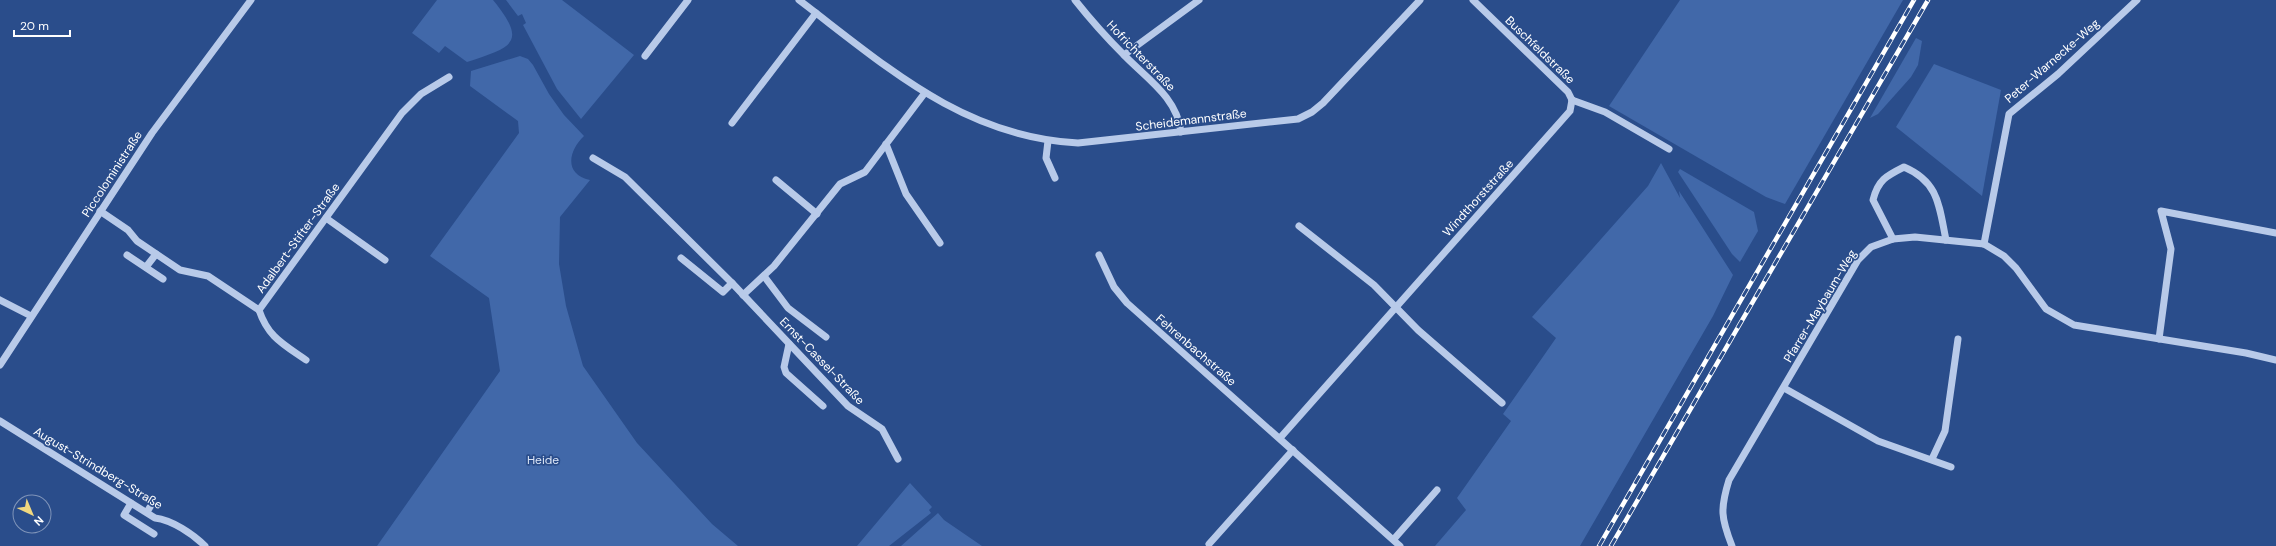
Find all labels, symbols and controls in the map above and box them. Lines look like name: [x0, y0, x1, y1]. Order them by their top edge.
scale bar: [14, 12, 70, 38]
street label: Buschfeldstraße: [1502, 13, 1578, 87]
street label: Peter-Warnecke-Weg: [2001, 15, 2103, 107]
street label: Hofrichterstraße: [1103, 17, 1179, 95]
text: 20 m: [20, 18, 49, 34]
street label: Scheidemannstraße: [1135, 105, 1248, 135]
street label: Piccoloministraße: [78, 128, 146, 220]
street label: Windthorststraße: [1439, 156, 1517, 240]
street label: Adalbert-Stifter-Straße: [253, 180, 344, 296]
street label: Pfarrer-Maybaum-Weg: [1780, 246, 1860, 365]
street label: Fehrenbachstraße: [1152, 311, 1240, 389]
street label: Ernst-Cassel-Straße: [776, 314, 868, 408]
street label: August-Strindberg-Straße: [31, 423, 166, 513]
park label: Heide: [527, 452, 559, 468]
north arrow: [12, 494, 52, 534]
text: N: [31, 513, 47, 529]

